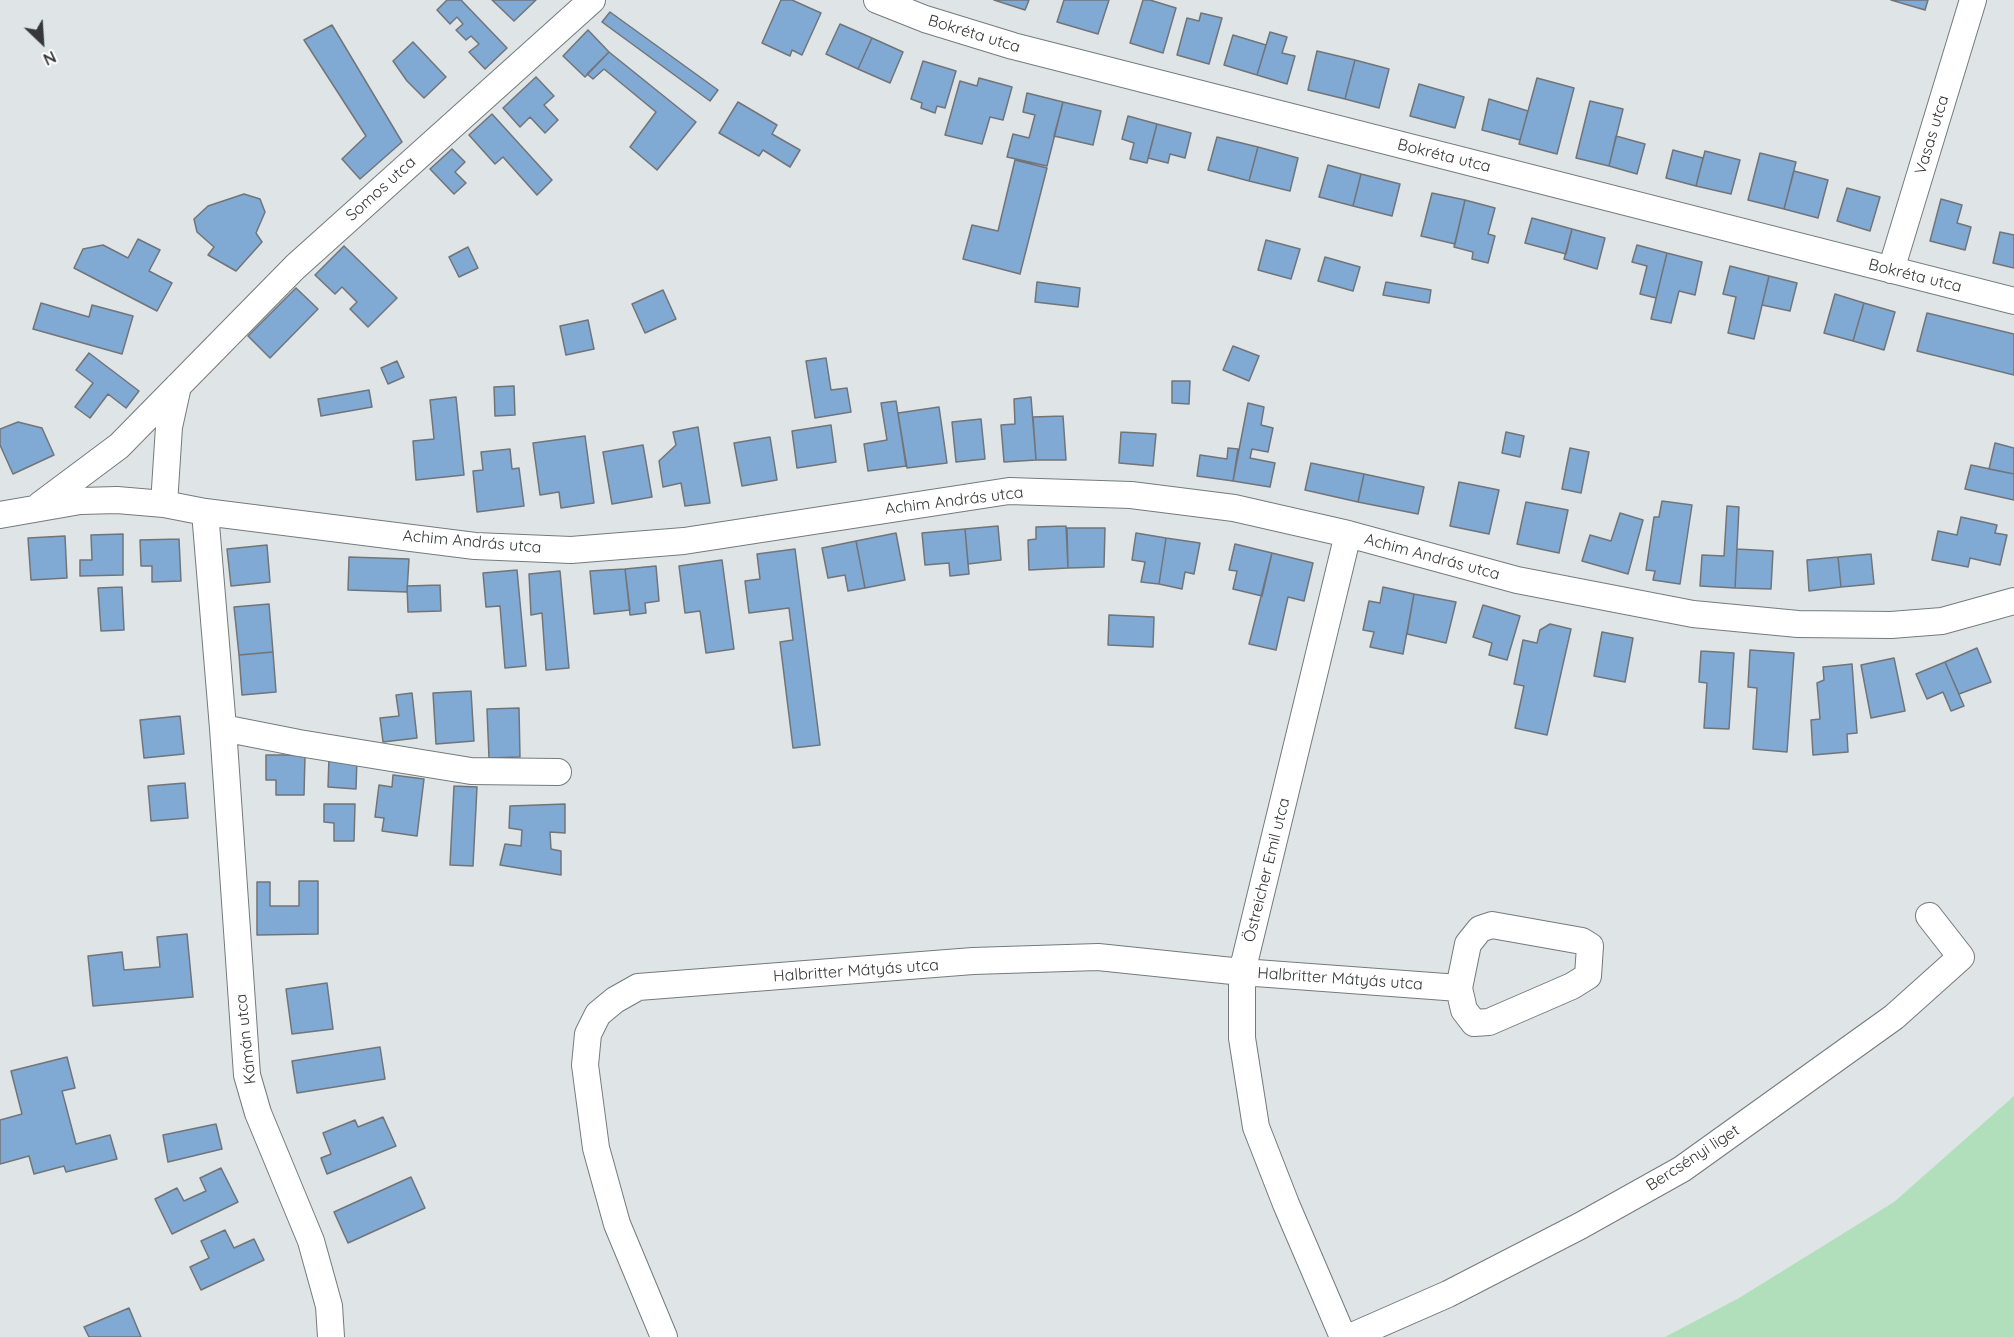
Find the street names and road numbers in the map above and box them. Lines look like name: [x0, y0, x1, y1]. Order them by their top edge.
street label: Bokréta utca: [926, 11, 1022, 57]
street label: Vasas utca: [1911, 93, 1953, 177]
street label: Bokréta utca: [1395, 135, 1493, 177]
street label: Somos utca: [342, 153, 420, 225]
street label: Bokréta utca: [1866, 255, 1964, 297]
street label: Achim András utca: [884, 483, 1024, 519]
street label: Achim András utca: [402, 526, 542, 558]
street label: Achim András utca: [1362, 530, 1502, 584]
street label: Östreicher Emil utca: [1240, 796, 1294, 944]
street label: Halbritter Mátyás utca: [773, 956, 939, 986]
street label: Halbritter Mátyás utca: [1257, 964, 1423, 994]
street label: Kámán utca: [232, 993, 260, 1085]
street label: Bercsényi liget: [1643, 1121, 1743, 1195]

